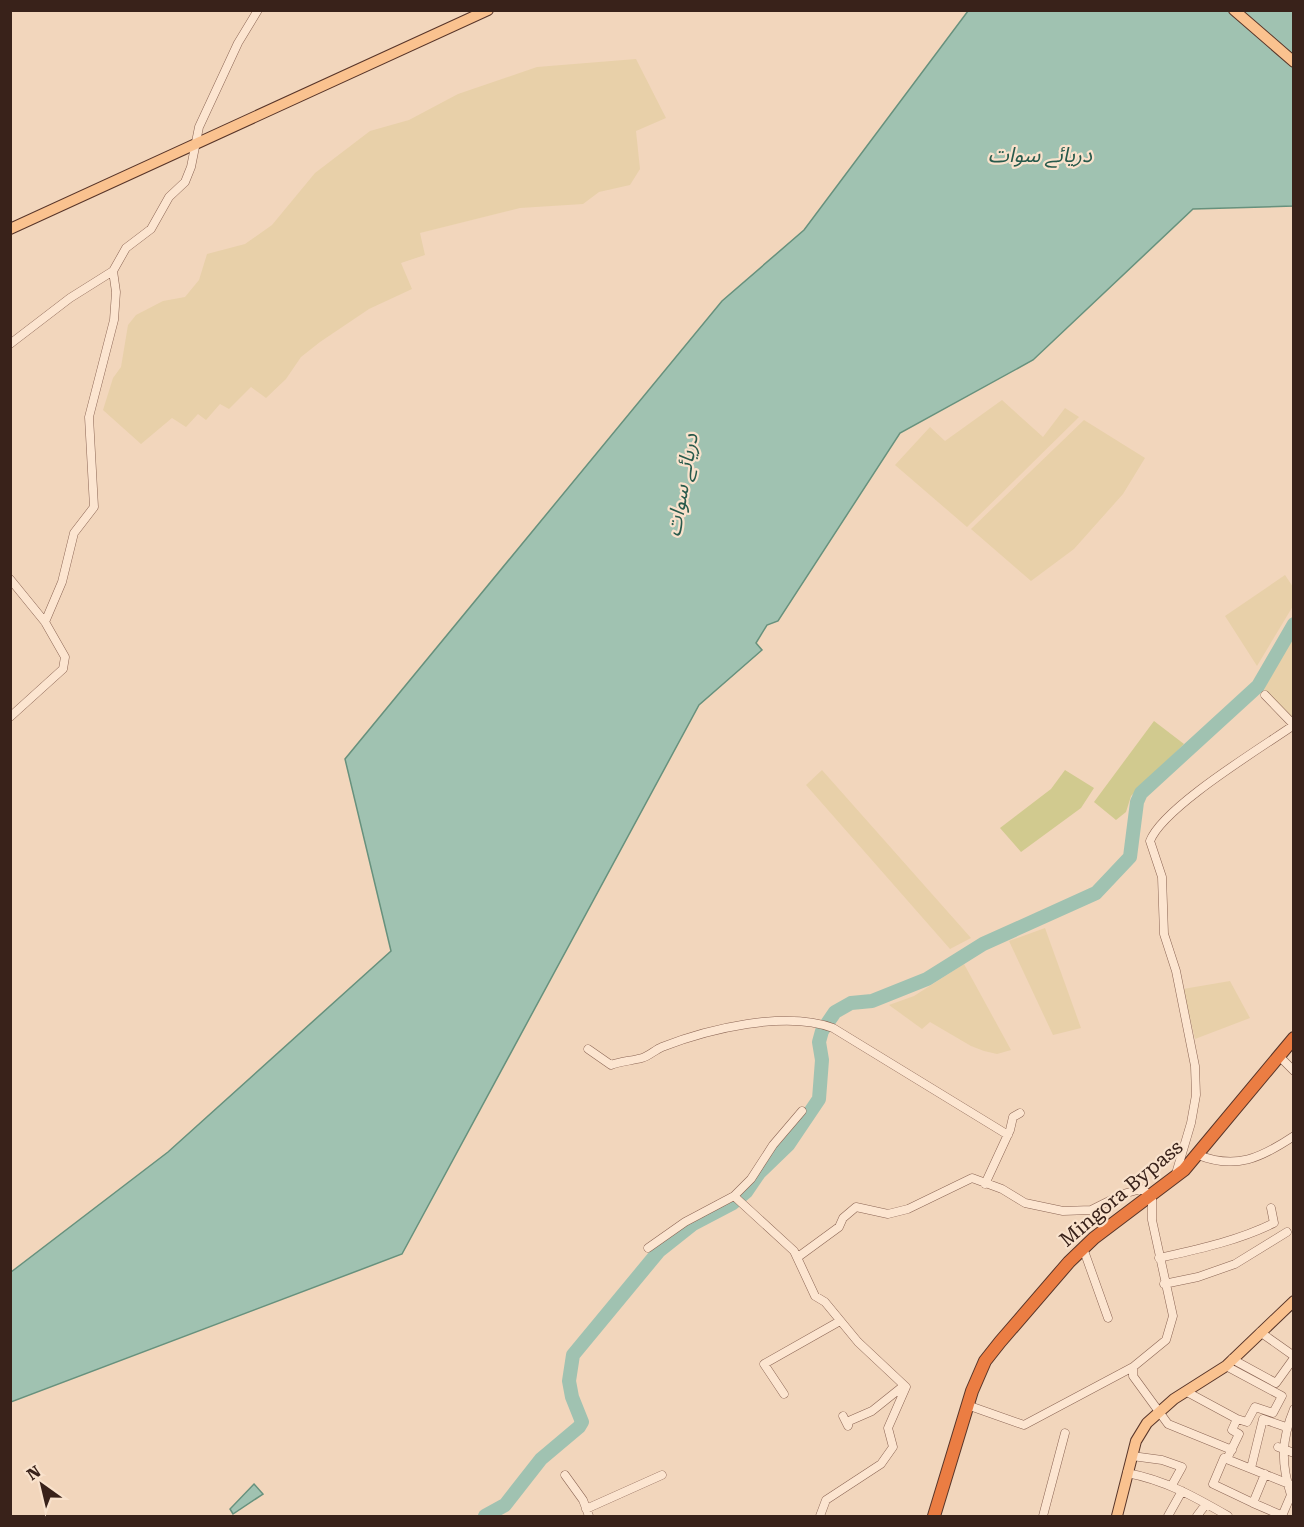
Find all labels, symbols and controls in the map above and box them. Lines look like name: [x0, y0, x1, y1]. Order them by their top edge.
water label: دریائے سوات: [988, 143, 1093, 168]
water label: دریائے سوات: [661, 431, 704, 539]
street label: Mingora Bypass: [1055, 1135, 1187, 1251]
north arrow: [12, 1455, 72, 1515]
text: N: [23, 1462, 44, 1484]

